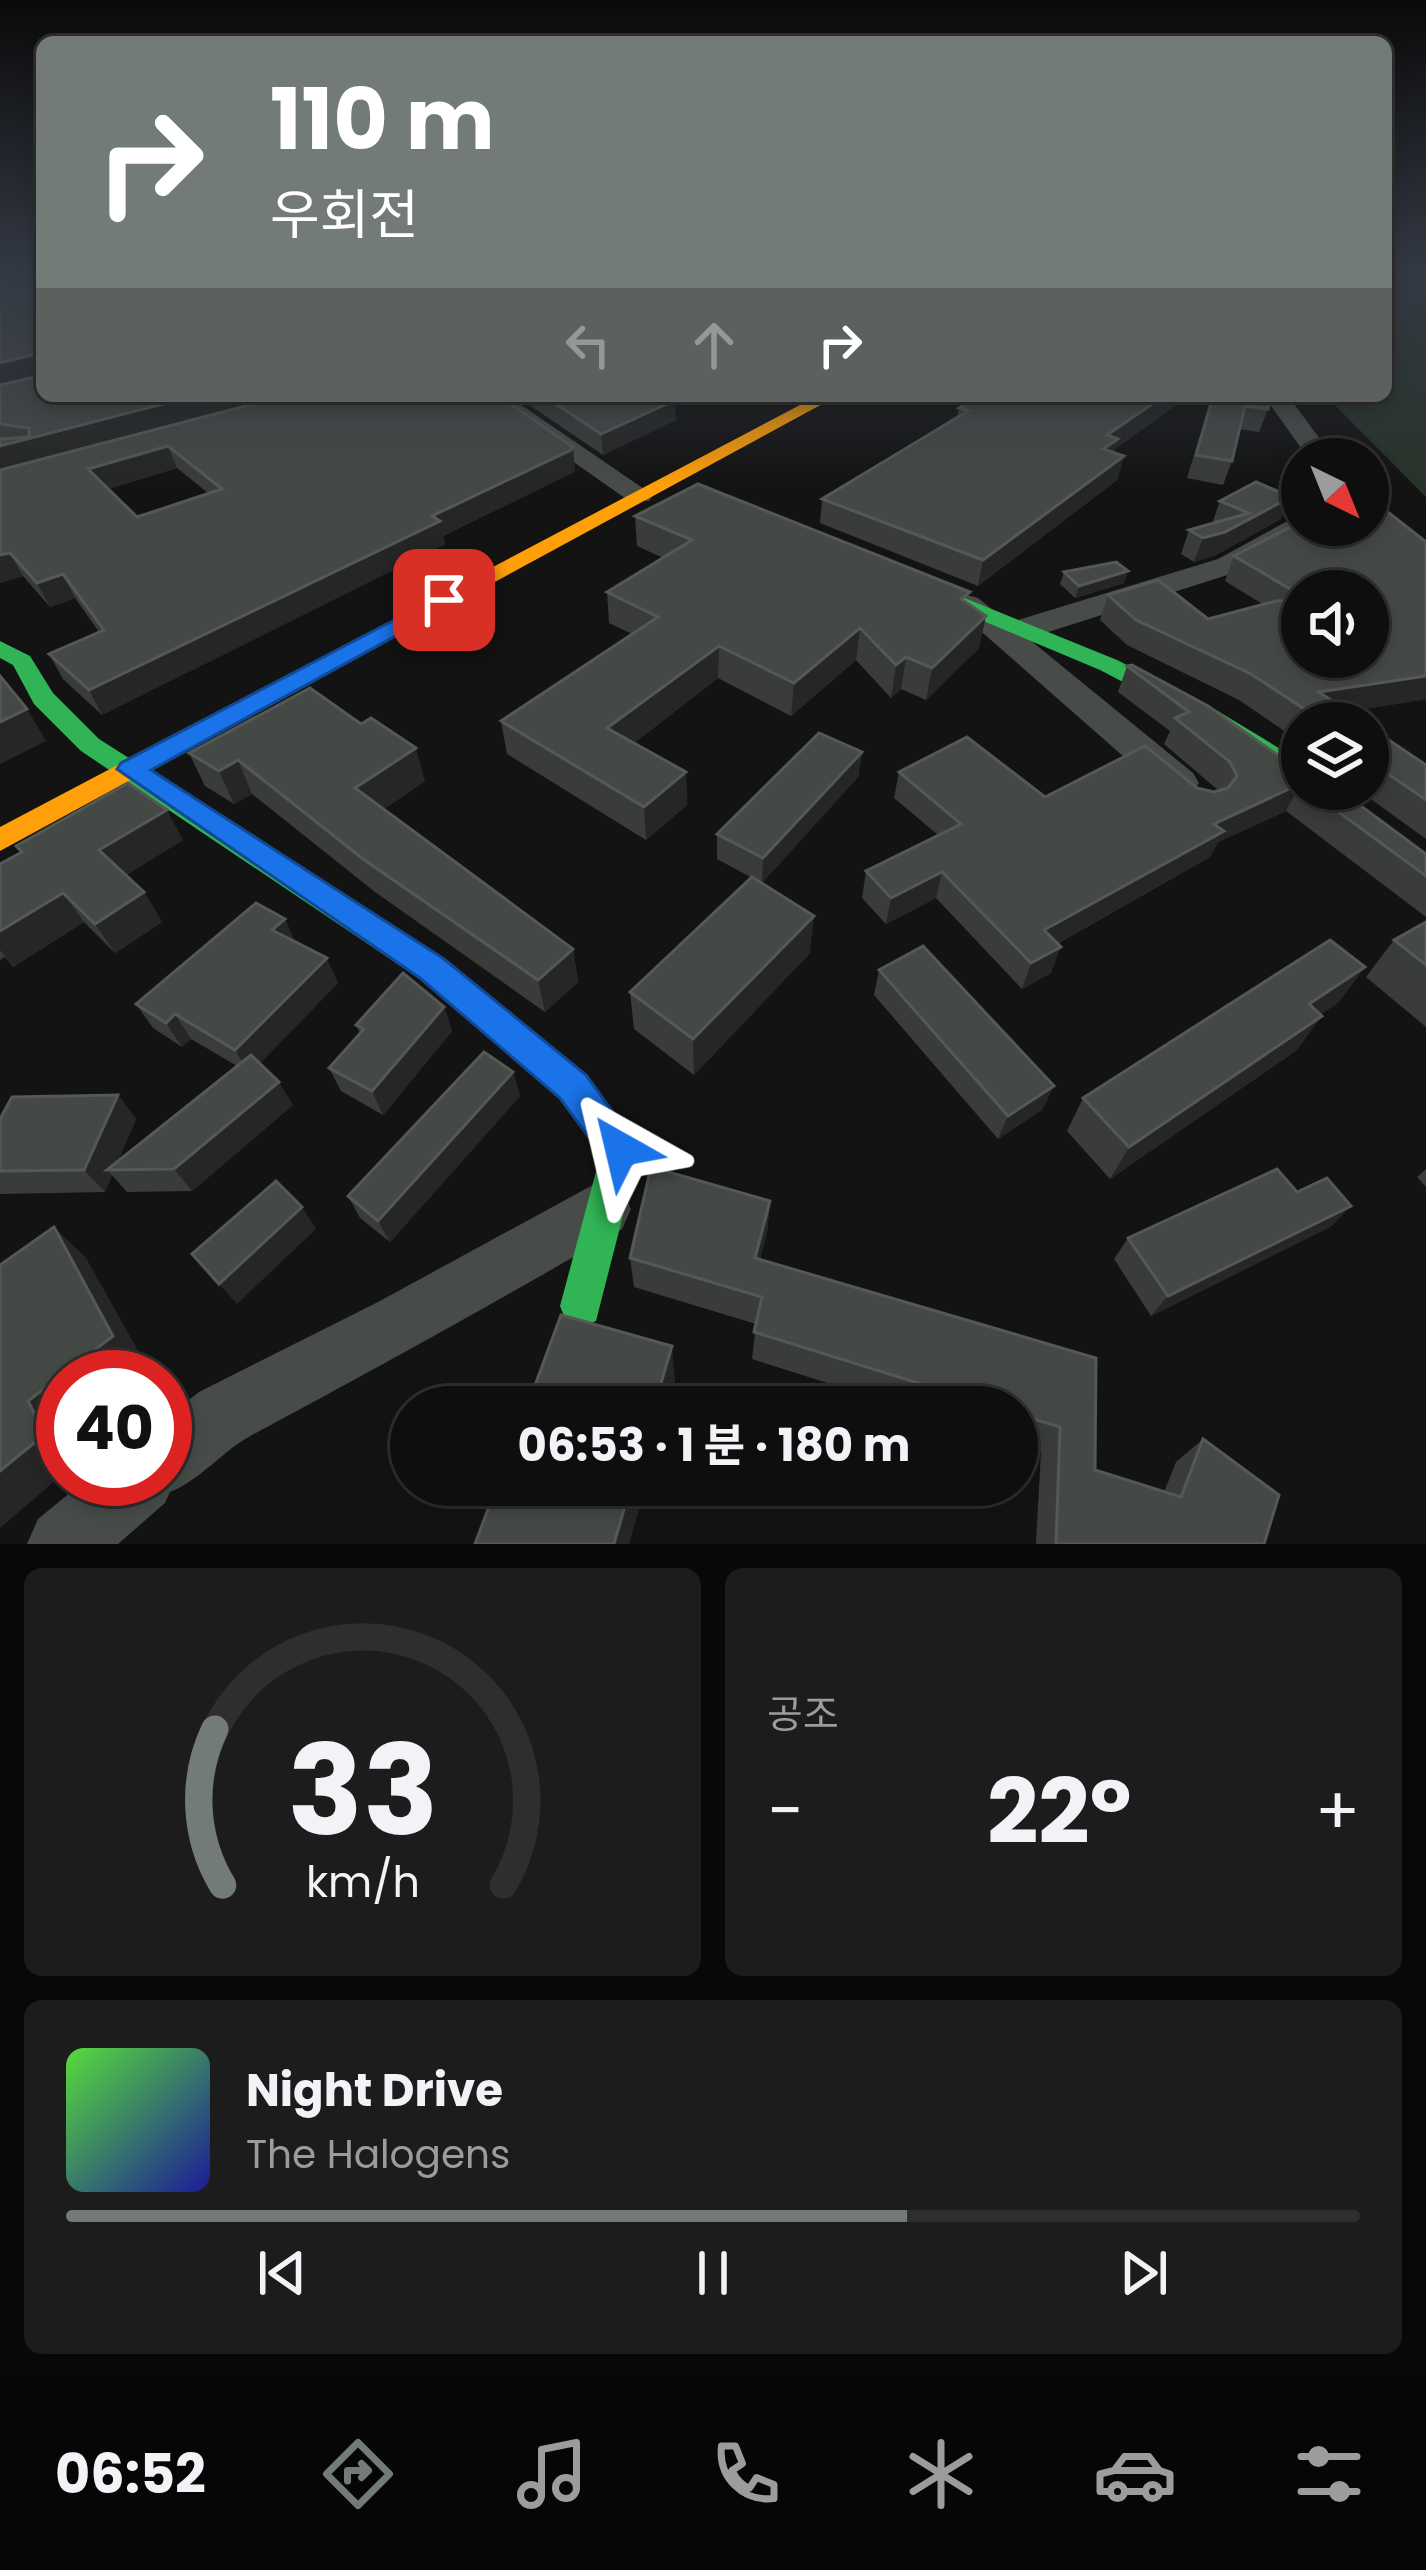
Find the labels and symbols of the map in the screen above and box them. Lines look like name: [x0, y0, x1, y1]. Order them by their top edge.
north arrow: [1281, 438, 1389, 546]
pin: [393, 549, 495, 651]
position arrow: [558, 1086, 684, 1212]
speed limit sign: 40: [36, 1350, 192, 1506]

